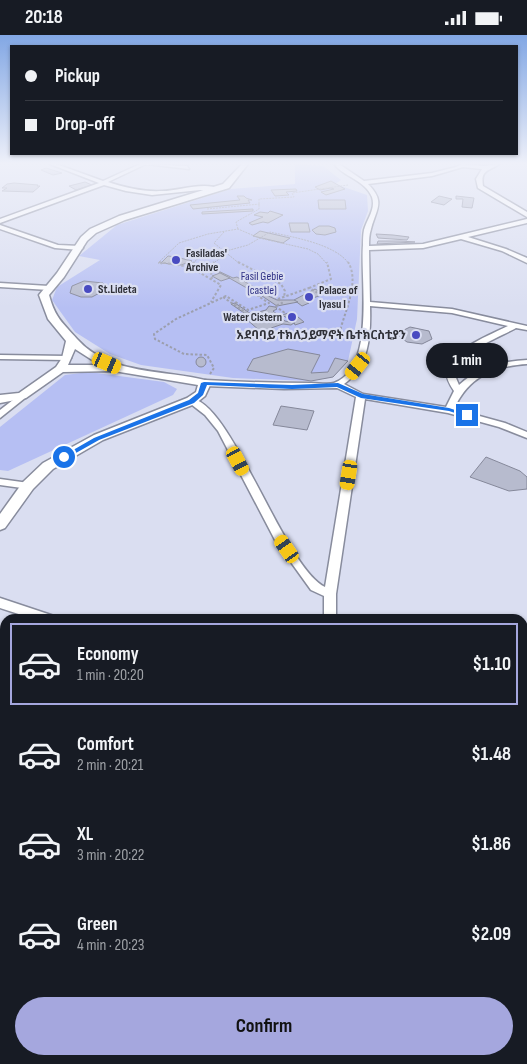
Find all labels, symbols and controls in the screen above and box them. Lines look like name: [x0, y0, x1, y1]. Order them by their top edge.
text: 20:18: [25, 6, 63, 29]
text: Pickup: [55, 65, 100, 88]
text: Drop-off: [55, 113, 115, 136]
place label: Fasiladas' Archive: [185, 246, 227, 275]
marker: Fasiladas' Archive: [170, 254, 182, 266]
park label: Fasil Gebie (castle): [241, 269, 283, 298]
place label: St.Lideta: [98, 282, 137, 297]
marker: St.Lideta: [82, 283, 94, 295]
place label: Palace of Iyasu I: [319, 283, 358, 312]
marker: Palace of Iyasu I: [303, 291, 315, 303]
place label: Water Cistern: [223, 310, 282, 325]
marker: Water Cistern: [286, 311, 298, 323]
place label: አደባባይ ተክለኃይማኖት ቤተክርስቲያን: [236, 328, 406, 343]
marker: አደባባይ ተክለኃይማኖት ቤተክርስቲያን: [410, 329, 422, 341]
callout: 1 min: [426, 343, 508, 377]
car: [90, 350, 123, 376]
car: [342, 350, 373, 382]
text: 1 min: [452, 351, 482, 370]
route end: [456, 404, 478, 426]
car: [224, 444, 251, 478]
route start: [53, 446, 75, 468]
car: [339, 459, 358, 491]
car: [272, 532, 301, 566]
icon: car: [17, 642, 62, 687]
text: Economy: [77, 643, 139, 666]
text: $1.10: [472, 653, 511, 676]
text: 1 min · 20:20: [77, 666, 144, 685]
icon: car: [17, 732, 62, 777]
text: Comfort: [77, 733, 134, 756]
text: $1.48: [471, 743, 511, 766]
text: 2 min · 20:21: [77, 756, 143, 775]
icon: car: [17, 822, 62, 867]
text: XL: [77, 823, 93, 846]
text: $1.86: [471, 833, 511, 856]
text: 3 min · 20:22: [77, 846, 144, 865]
icon: car: [17, 912, 62, 957]
text: Green: [77, 913, 117, 936]
text: $2.09: [471, 923, 511, 946]
text: 4 min · 20:23: [77, 936, 145, 955]
button: Confirm: [15, 997, 513, 1055]

